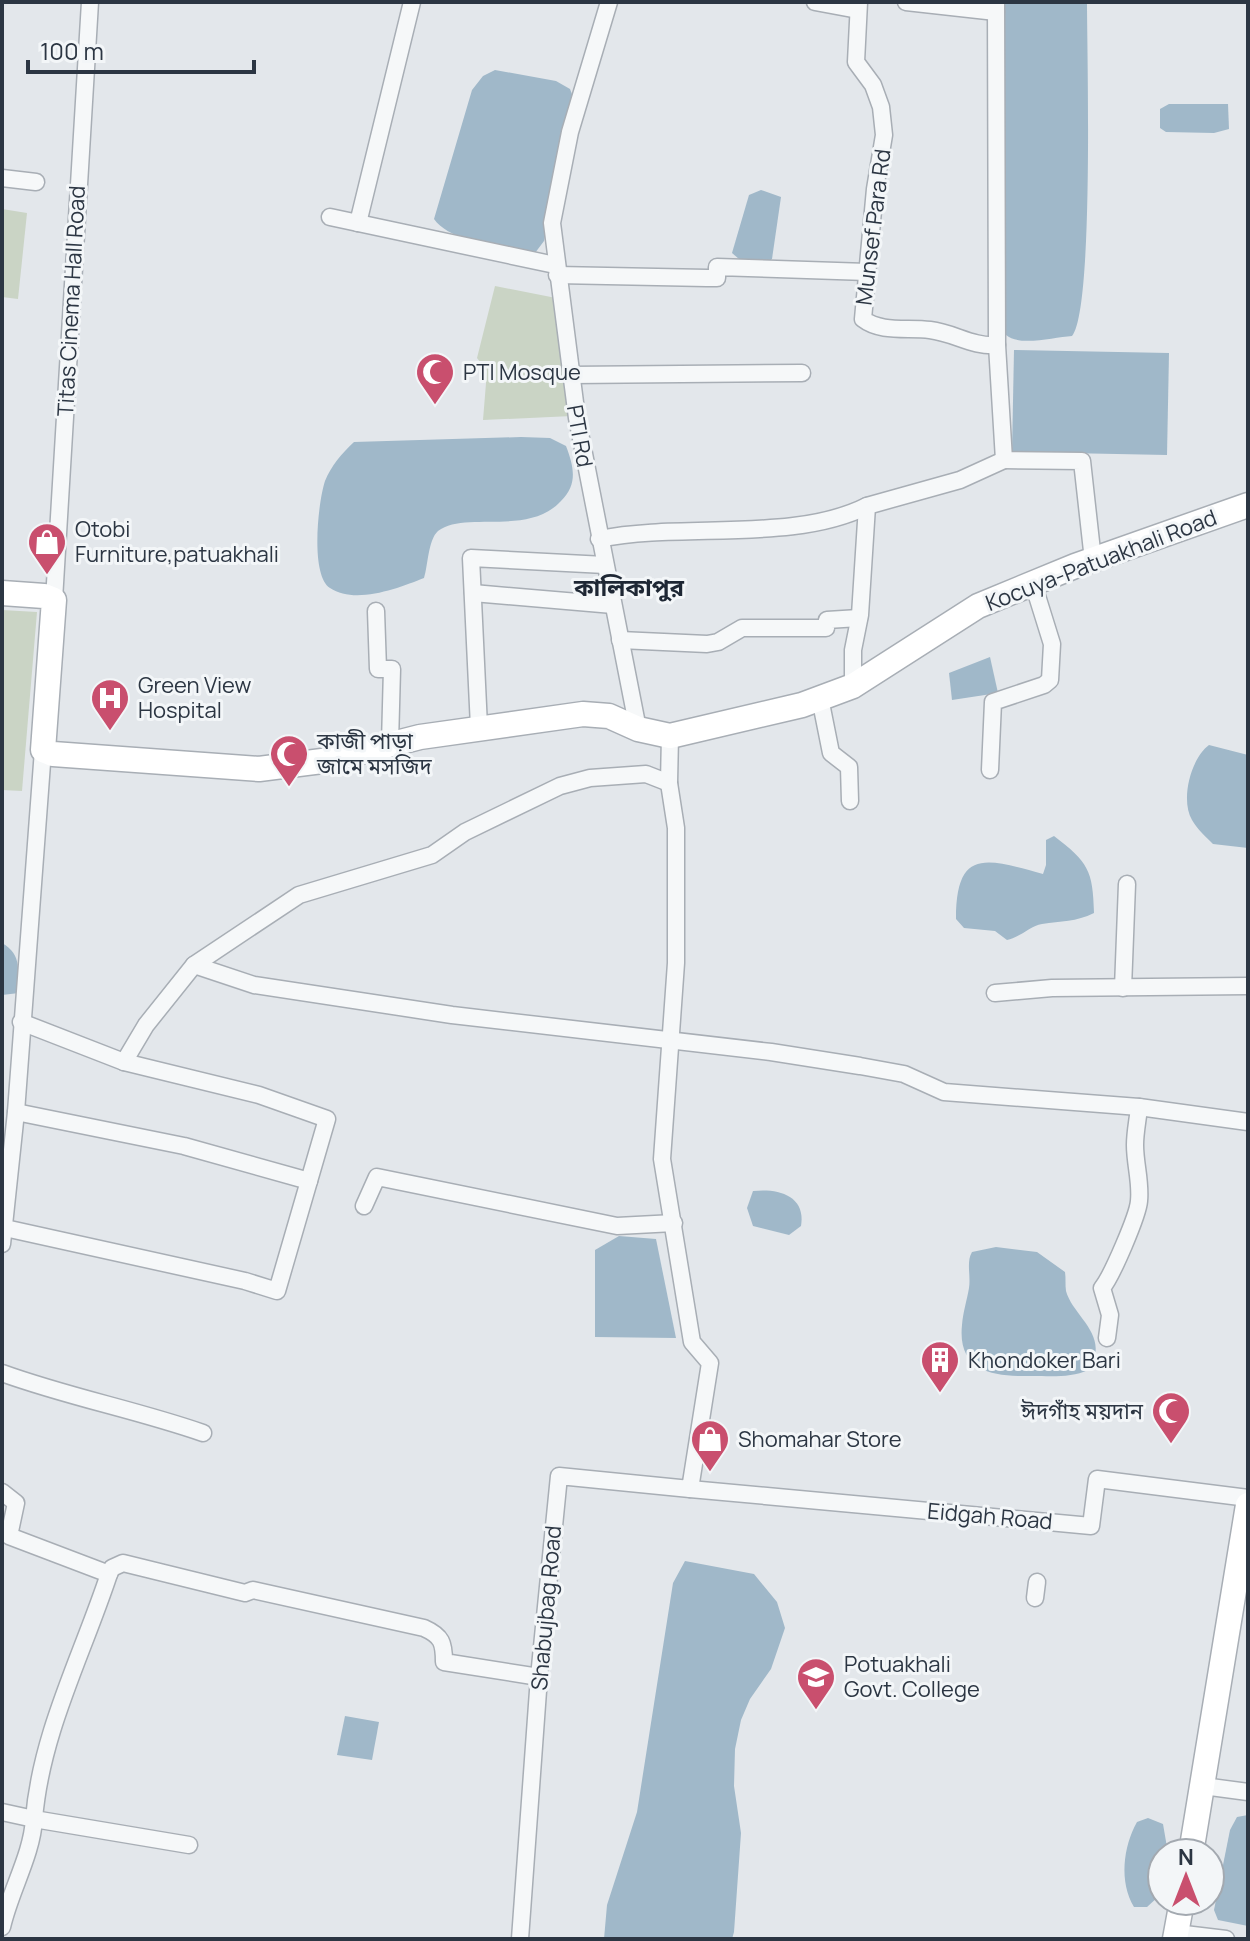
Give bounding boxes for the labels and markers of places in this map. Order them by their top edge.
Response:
mosque icon: PTI Mosque [414,351,456,406]
place label: PTI Mosque [463,357,581,387]
place label: Otobi Furniture,patuakhali [75,514,279,569]
shop icon: Otobi Furniture,patuakhali [26,521,68,576]
place label: Green View Hospital [138,670,251,725]
hospital icon: Green View Hospital [89,677,131,732]
place label: কাজী পাড়া জামে মসজিদ [316,726,433,781]
mosque icon: কাজী পাড়া জামে মসজিদ [268,733,310,788]
building icon: Khondoker Bari [919,1339,961,1394]
place label: Khondoker Bari [968,1345,1121,1375]
mosque icon: ঈদগাঁহ ময়দান [1150,1390,1192,1445]
place label: ঈদগাঁহ ময়দান [1020,1396,1144,1426]
shop icon: Shomahar Store [689,1418,731,1473]
place label: Shomahar Store [738,1424,902,1454]
place label: Potuakhali Govt. College [844,1649,980,1704]
school or university icon: Potuakhali Govt. College [795,1656,837,1711]

